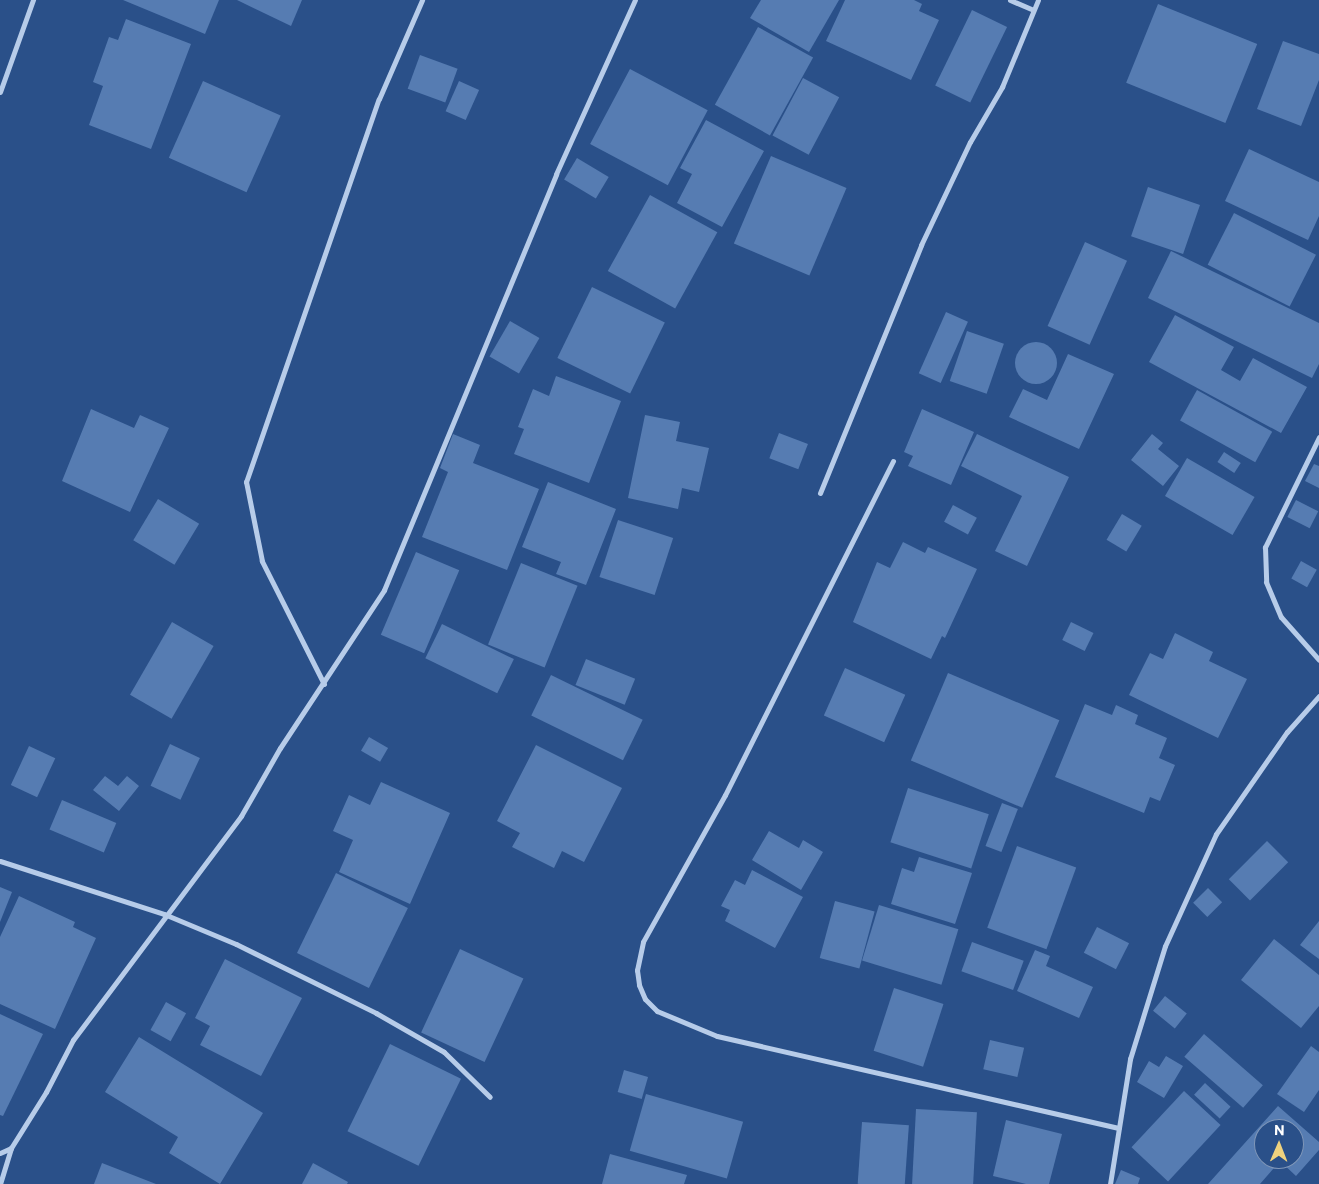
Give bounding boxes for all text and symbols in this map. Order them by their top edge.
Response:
north arrow [1254,1119,1304,1169]
text: N [1274,1121,1285,1138]

